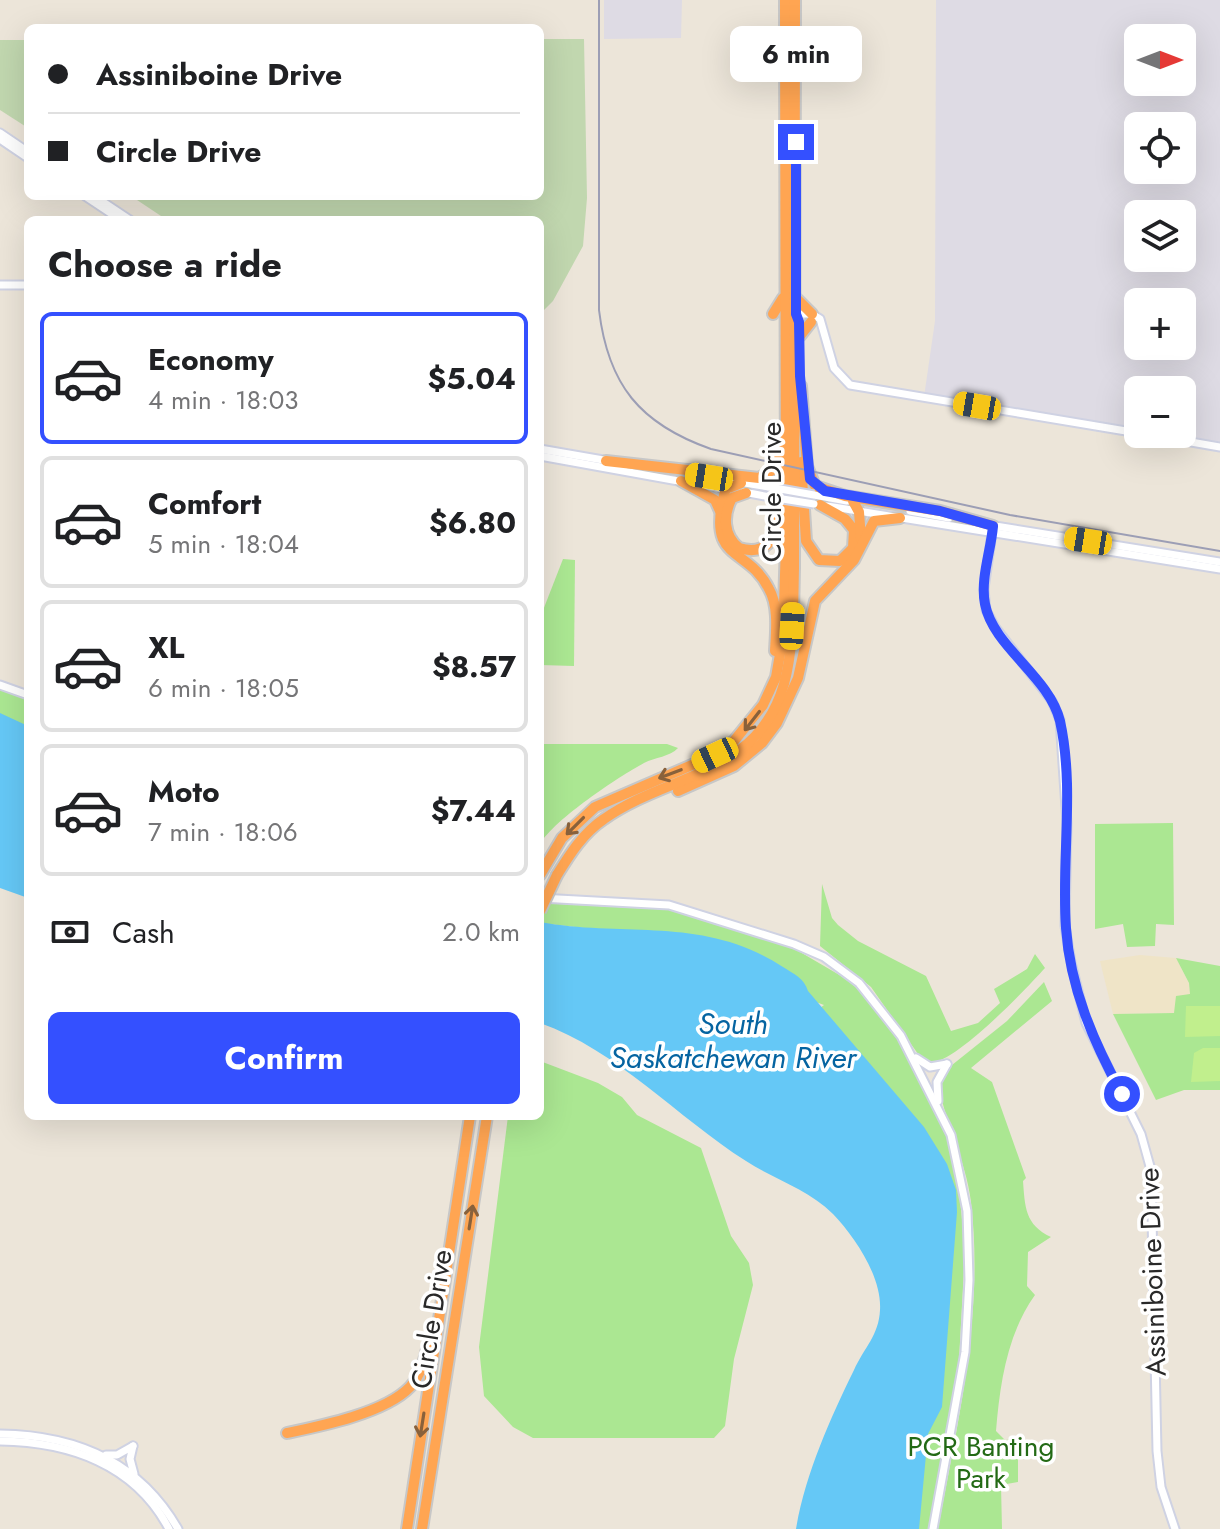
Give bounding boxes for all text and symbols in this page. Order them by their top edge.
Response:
north arrow [1124,24,1196,96]
map controls [1124,24,1196,448]
callout: 6 min [730,26,862,82]
text: 6 min [762,35,830,73]
text: Assiniboine Drive [96,53,342,96]
button: locate [1124,112,1196,184]
route end [778,124,814,160]
text: Circle Drive [96,130,261,173]
button: layers [1124,200,1196,272]
text: Choose a ride [48,238,282,290]
button: + [1124,288,1196,360]
text: Economy [148,338,274,381]
icon: car [52,342,124,414]
text: $5.04 [428,357,516,400]
button: − [1124,376,1196,448]
text: 4 min · 18:03 [148,381,299,419]
car [951,390,1003,422]
street label: Circle Drive [751,422,792,562]
car [683,461,735,493]
text: Comfort [148,482,261,525]
icon: car [52,486,124,558]
text: $6.80 [429,501,516,544]
text: 5 min · 18:04 [148,525,299,563]
car [1062,525,1114,557]
car [779,601,805,651]
text: XL [148,626,184,669]
icon: car [52,630,124,702]
text: $8.57 [432,645,516,688]
text: 6 min · 18:05 [148,669,299,707]
one-way arrow [743,710,760,731]
car [688,734,742,776]
one-way arrow [658,768,683,783]
text: Moto [148,770,220,813]
icon: car [52,774,124,846]
text: $7.44 [431,789,516,832]
text: 7 min · 18:06 [148,813,298,851]
one-way arrow [565,815,585,835]
icon: cash [48,910,92,954]
text: Cash [112,911,175,954]
text: 2.0 km [442,913,520,951]
water label: South Saskatchewan River [610,1002,858,1079]
button: Confirm [48,1012,520,1104]
route start [1104,1076,1140,1112]
street label: Assiniboine Drive [1128,1167,1177,1377]
one-way arrow [464,1205,479,1230]
street label: Circle Drive [400,1246,463,1392]
one-way arrow [414,1412,429,1437]
park label: PCR Banting Park [907,1426,1055,1499]

